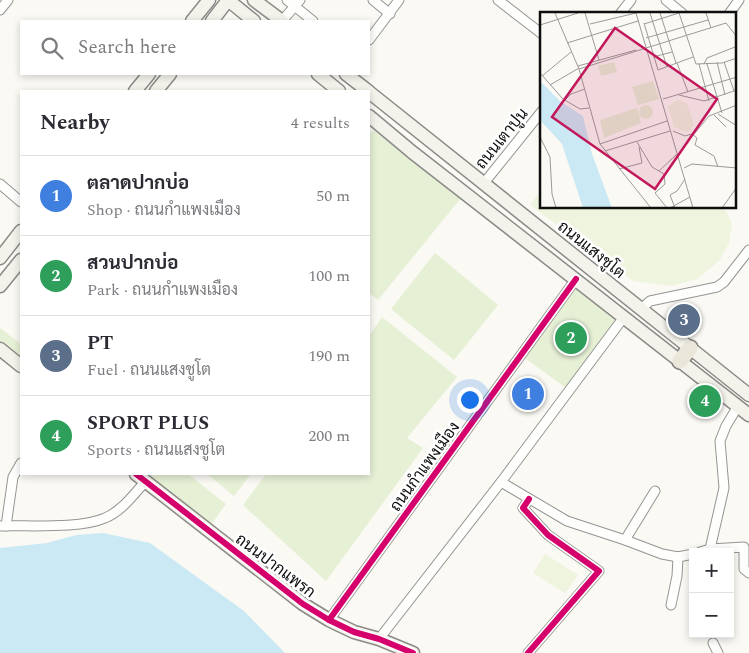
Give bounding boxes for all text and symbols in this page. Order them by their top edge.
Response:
inset map [540,12,736,209]
search box [20,20,370,75]
text: Search here [78,33,177,62]
icon: search [38,34,66,62]
street label: ถนนเตาปูน [470,103,534,174]
text: Nearby [40,107,110,139]
text: 4 results [291,111,350,135]
text: ตลาดปากบ่อ [87,169,189,198]
text: 1 [52,184,60,208]
text: 50 m [316,184,350,208]
text: Shop · ถนนกำแพงเมือง [87,198,241,222]
street label: ถนนแสงชูโต [552,215,630,285]
text: สวนปากบ่อ [87,249,178,278]
text: 2 [52,264,60,288]
text: 100 m [308,264,350,288]
text: Park · ถนนกำแพงเมือง [87,278,238,302]
pin: 3 [668,301,700,339]
pin: 2 [555,319,587,357]
text: PT [87,329,113,358]
text: 3 [52,344,60,368]
text: 190 m [308,344,350,368]
text: Fuel · ถนนแสงชูโต [87,358,211,382]
pin: 1 [512,375,544,413]
pin: 4 [689,382,721,420]
your location [457,387,483,413]
text: SPORT PLUS [87,409,209,438]
street label: ถนนกำแพงเมือง [384,417,466,517]
text: 4 [52,424,60,448]
text: 200 m [308,424,350,448]
text: Sports · ถนนแสงชูโต [87,438,225,462]
street label: ถนนปากแพรก [230,528,321,604]
map controls [689,548,734,638]
button: + [689,548,734,593]
button: − [689,593,734,638]

